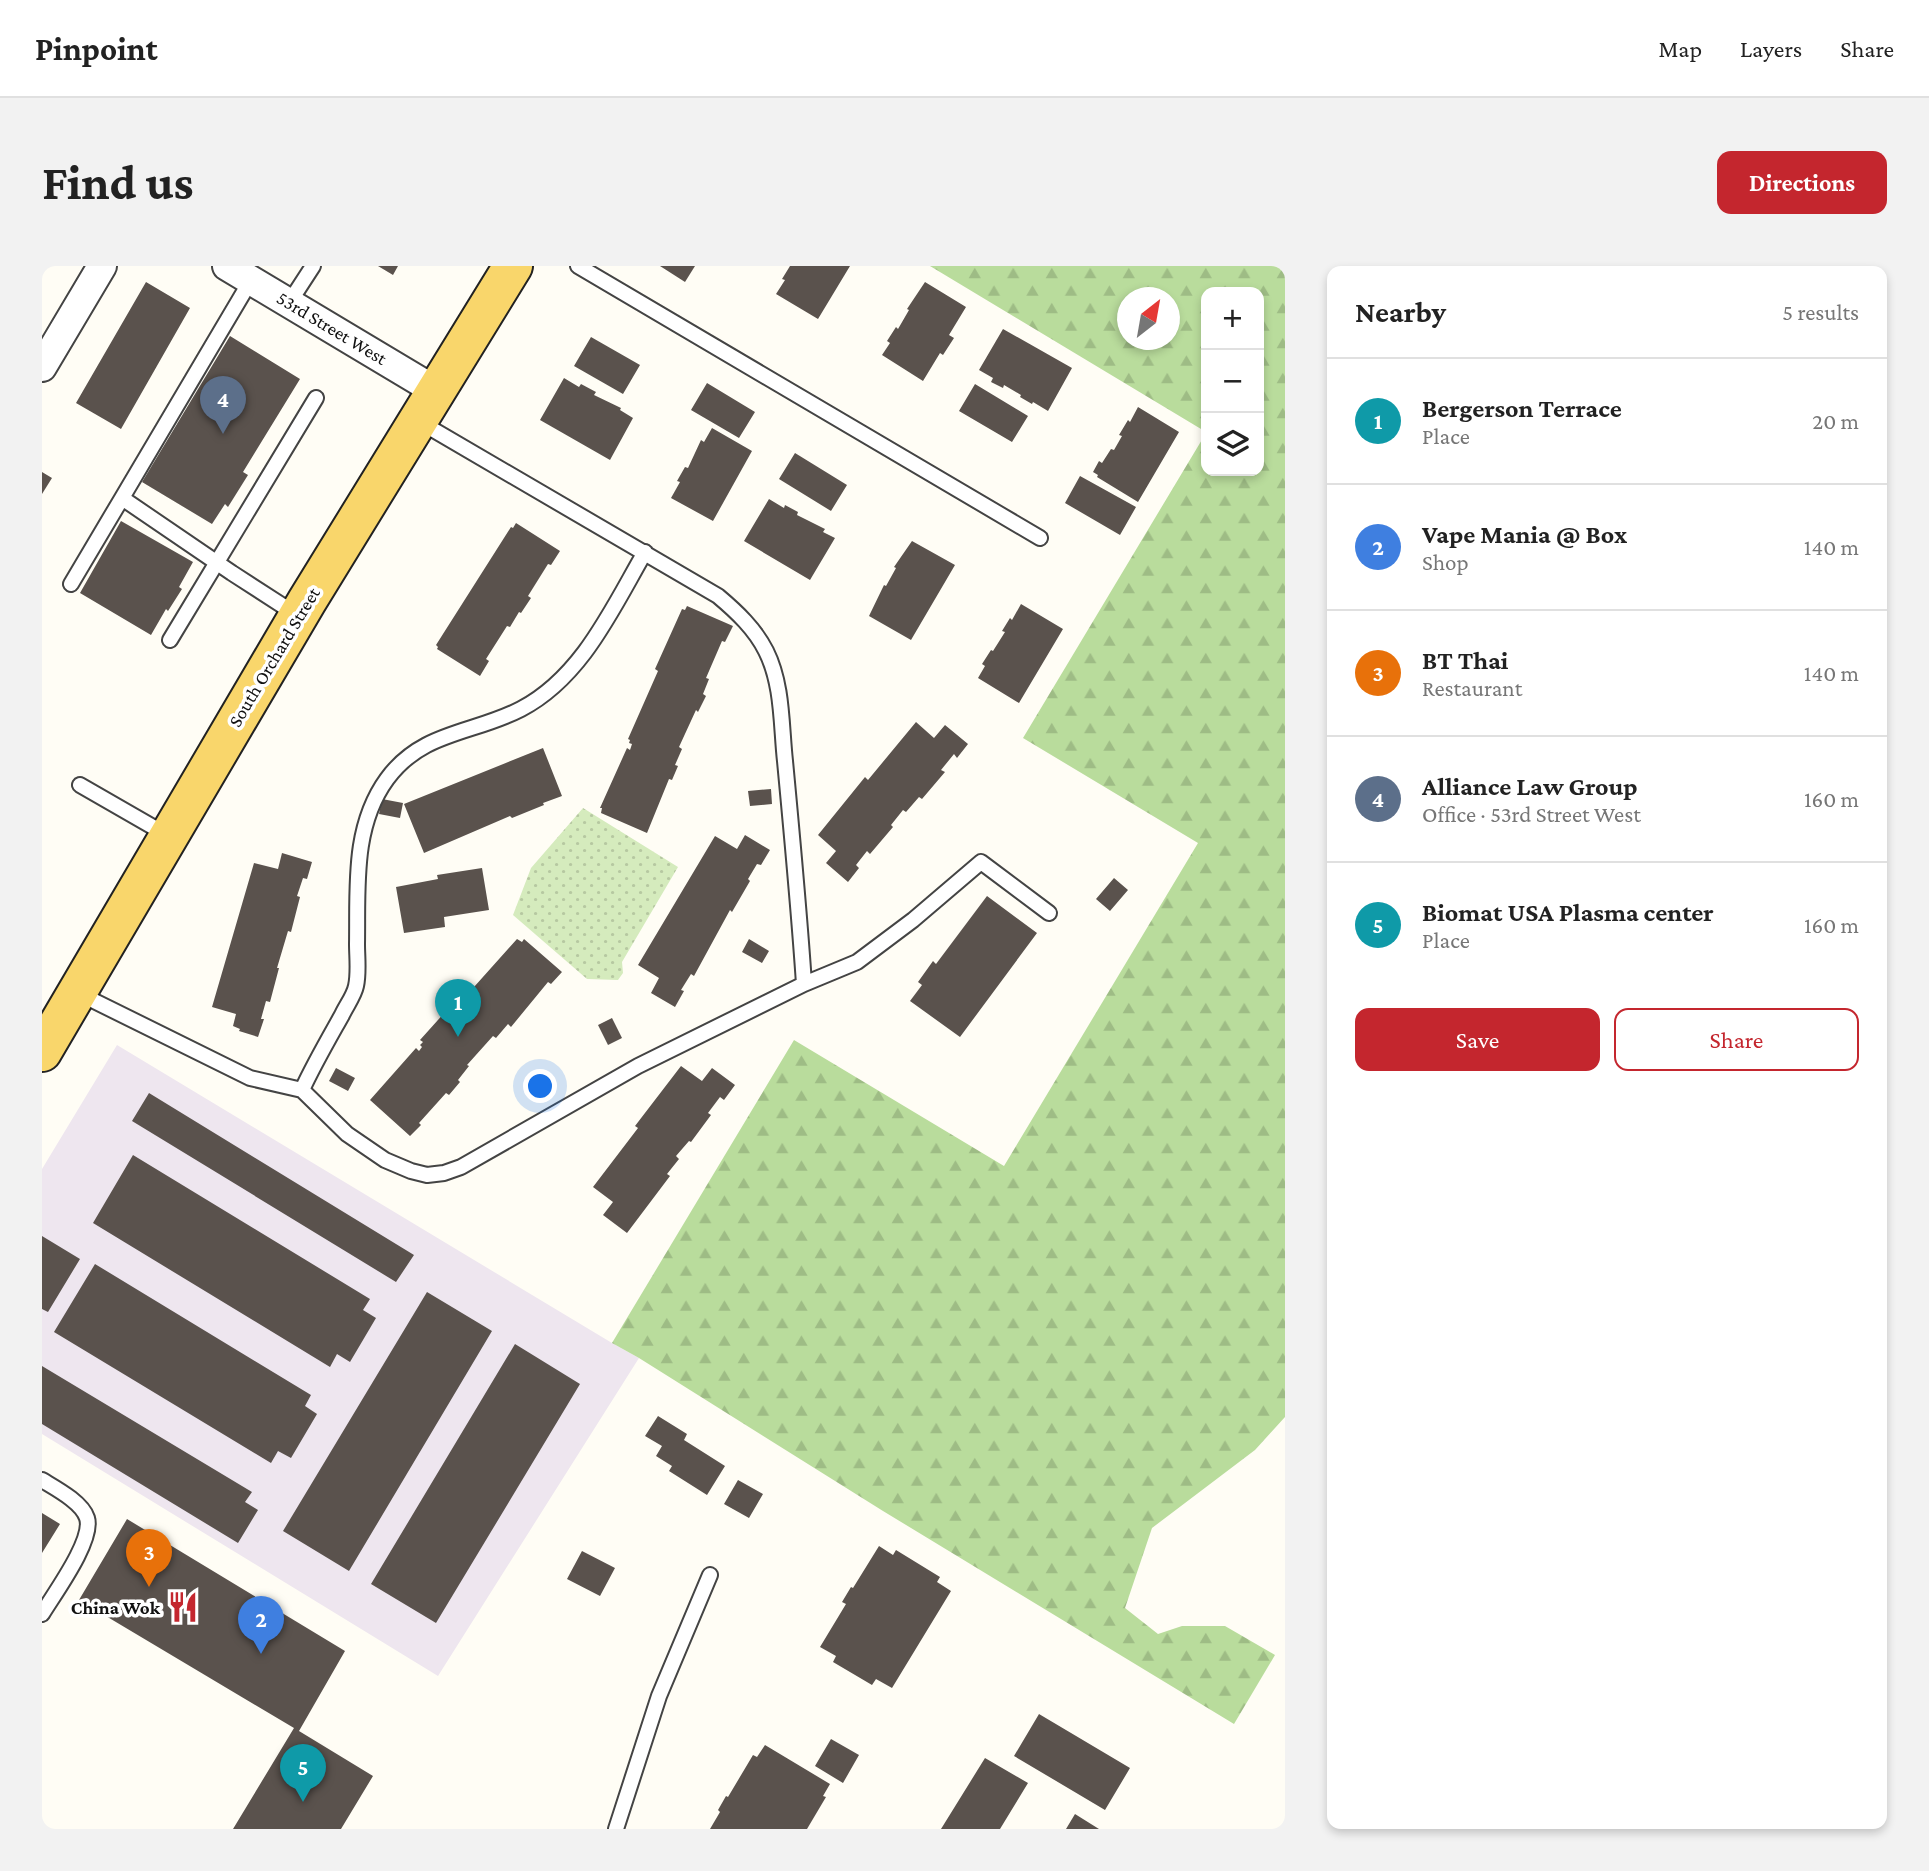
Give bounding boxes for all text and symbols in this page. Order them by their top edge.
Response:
text: Pinpoint [35,30,158,67]
text: Map [1658,35,1702,62]
text: Layers [1740,35,1802,62]
text: Share [1840,35,1894,62]
button: Directions [1717,151,1887,214]
text: Find us [42,155,194,210]
street label: 53rd Street West [273,287,391,369]
north arrow [1117,287,1180,350]
map controls [1201,287,1264,476]
button: + [1201,287,1264,350]
text: Nearby [1355,295,1446,328]
text: 5 results [1782,299,1859,325]
button: − [1201,350,1264,413]
pin: 4 [200,376,246,434]
text: Bergerson Terrace [1422,394,1622,423]
text: 1 [1374,408,1382,434]
text: 20 m [1812,408,1859,434]
button: layers [1201,413,1264,476]
text: Place [1422,423,1470,449]
text: Vape Mania @ Box [1422,520,1627,549]
text: 2 [1372,534,1384,560]
text: 140 m [1804,534,1859,560]
text: Shop [1422,549,1469,575]
street label: South Orchard Street [224,583,324,730]
text: BT Thai [1422,646,1508,675]
text: 3 [1372,660,1384,686]
text: 140 m [1804,660,1859,686]
text: Restaurant [1422,675,1522,701]
text: Alliance Law Group [1422,772,1638,801]
text: 4 [1372,786,1384,812]
text: 160 m [1804,786,1859,812]
text: Office · 53rd Street West [1422,801,1641,827]
text: Biomat USA Plasma center [1422,898,1714,927]
text: 5 [1372,912,1384,938]
text: 160 m [1804,912,1859,938]
text: Place [1422,927,1470,953]
pin: 1 [435,979,481,1037]
button: Save [1355,1008,1600,1071]
button: Share [1614,1008,1859,1071]
your location [523,1069,557,1103]
pin: 3 [126,1529,172,1587]
restaurant icon: China Wok [166,1590,200,1624]
pin: 2 [238,1596,284,1654]
place label: China Wok [71,1597,161,1618]
pin: 5 [280,1744,326,1802]

